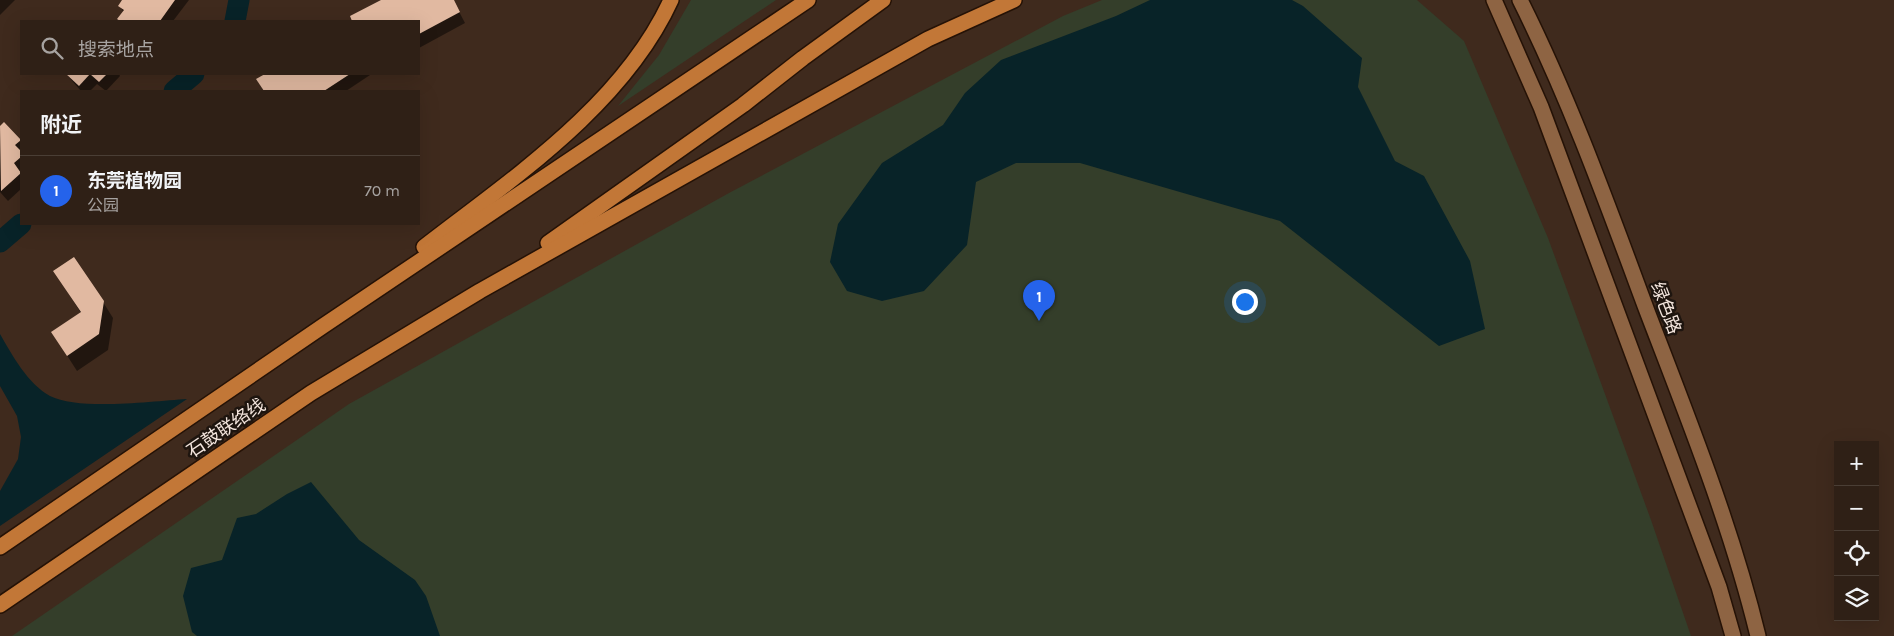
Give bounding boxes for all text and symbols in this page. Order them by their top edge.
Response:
search box [20,20,420,75]
icon: search [38,34,66,62]
text: 搜索地点 [78,39,154,61]
text: 附近 [40,113,82,137]
text: 东莞植物园 [87,170,182,192]
text: 1 [53,181,59,200]
text: 70 m [364,181,400,200]
text: 公园 [87,196,119,215]
street label: 绿色路 [1646,279,1686,337]
pin: 1 [1023,280,1055,321]
your location [1232,289,1258,315]
street label: 石鼓联络线 [183,394,269,462]
map controls [1834,441,1879,621]
button: + [1834,441,1879,486]
button: − [1834,486,1879,531]
button: locate [1834,531,1879,576]
button: layers [1834,576,1879,621]

